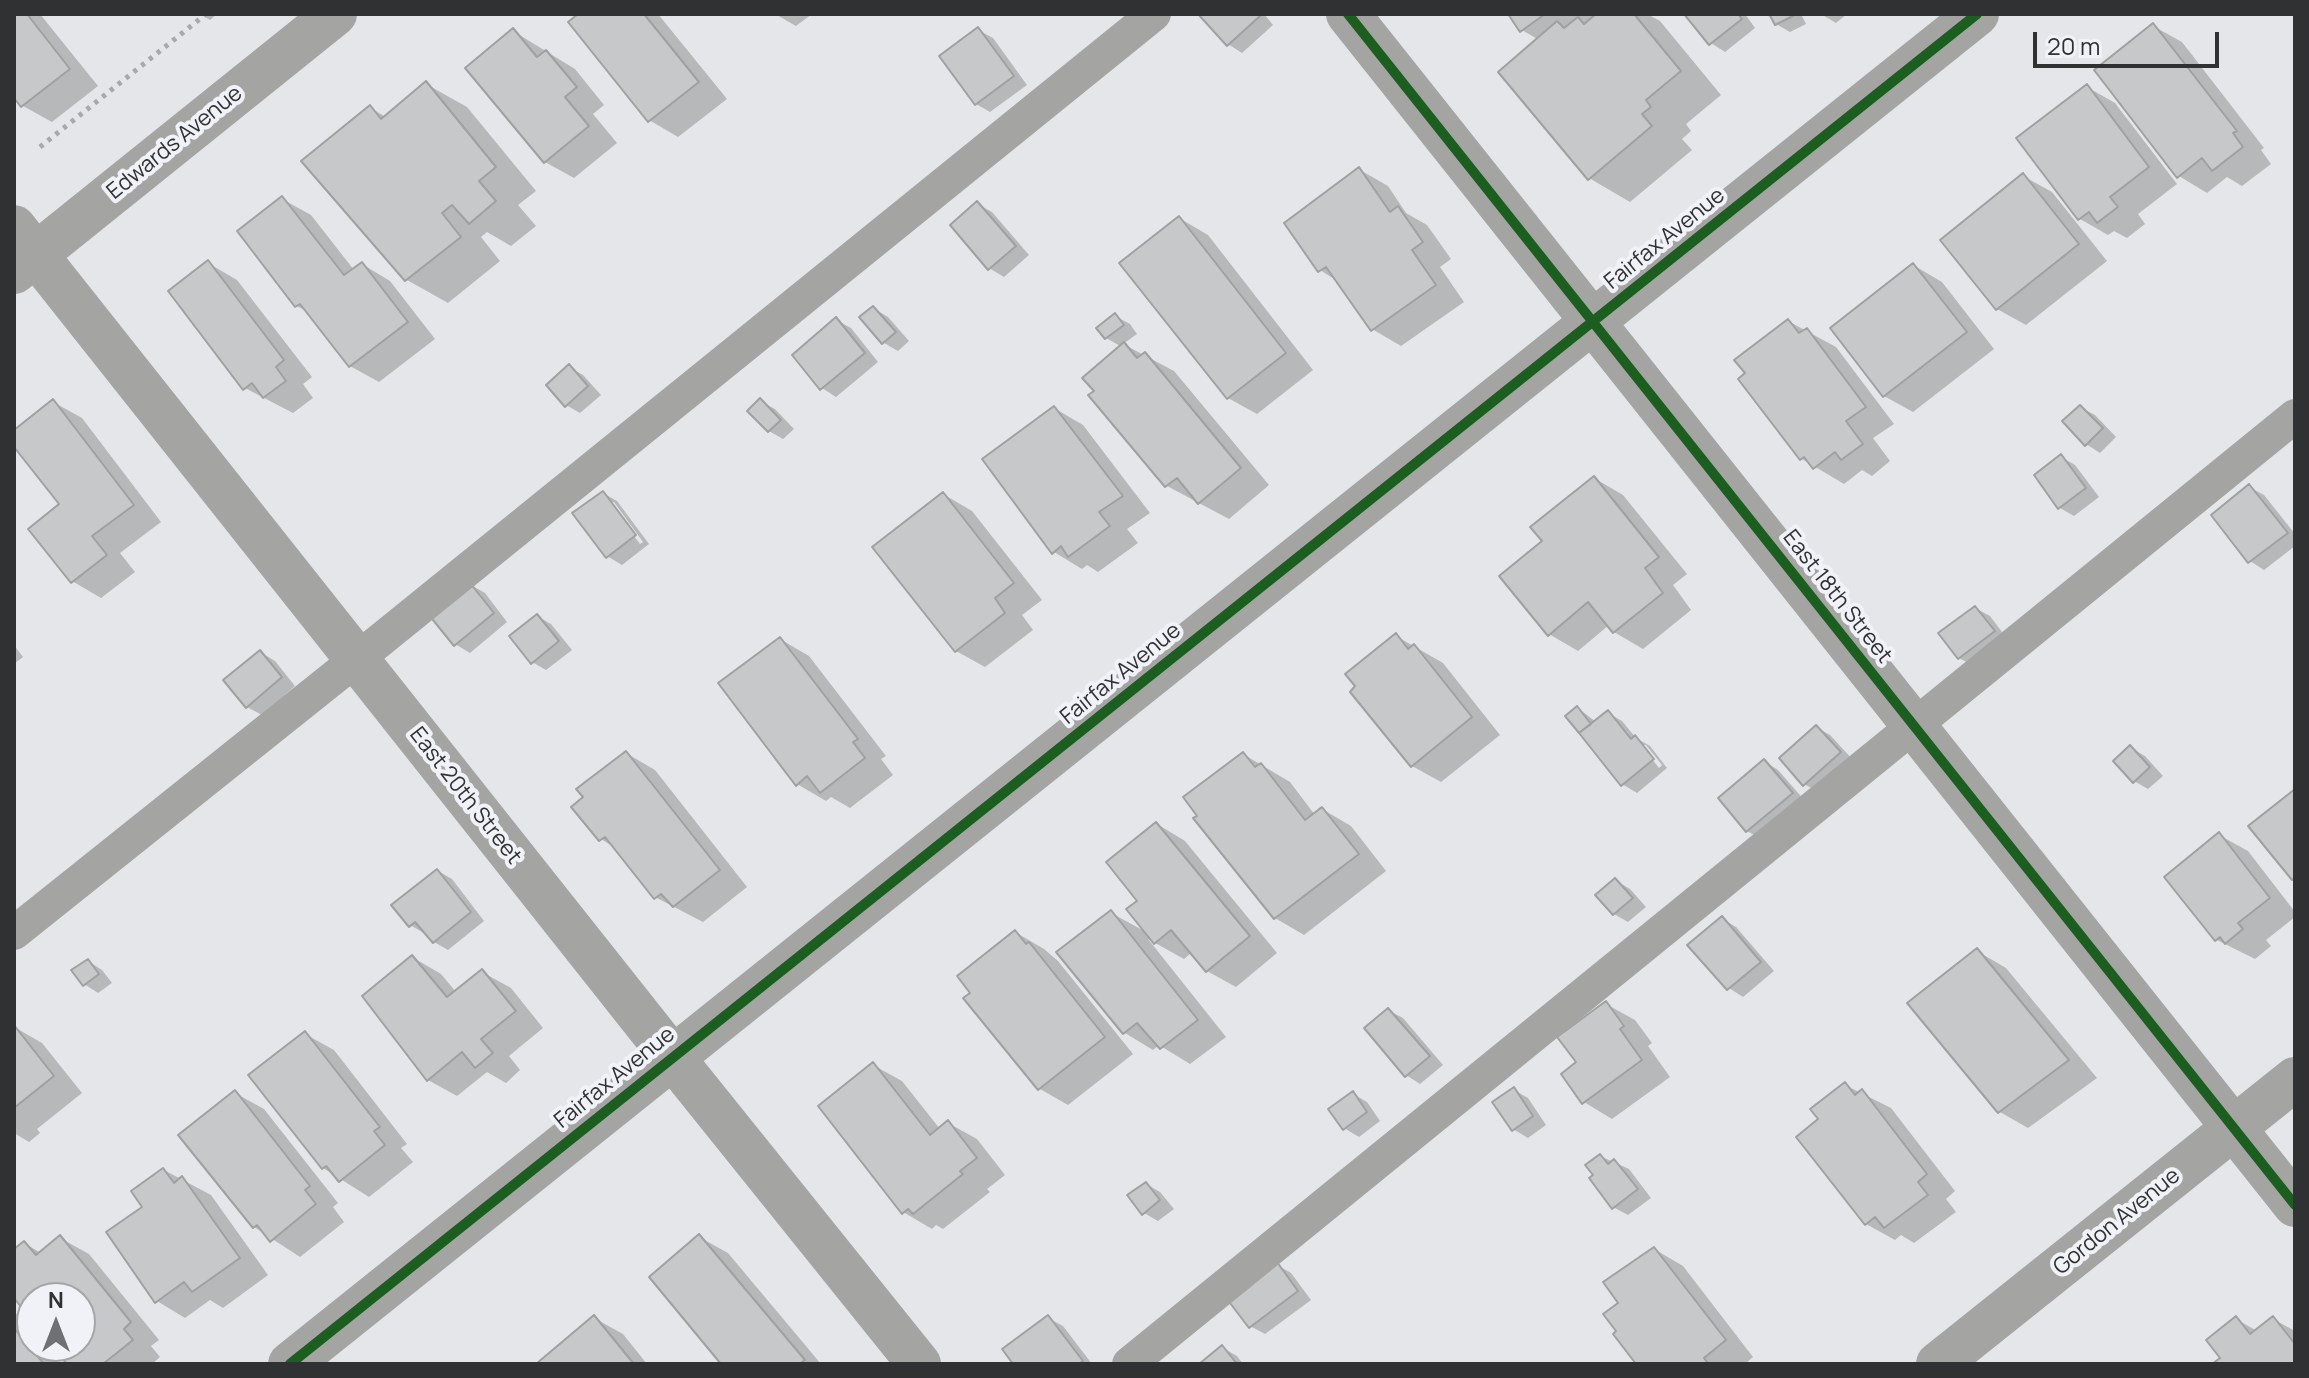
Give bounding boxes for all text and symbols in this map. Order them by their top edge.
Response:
scale bar [2037,16,2223,66]
text: 20 m [2047,29,2100,62]
street label: Edwards Avenue [102,80,248,206]
street label: Fairfax Avenue [1600,183,1730,295]
street label: East 18th Street [1777,525,1897,669]
street label: Fairfax Avenue [1056,618,1186,730]
street label: East 20th Street [403,722,527,870]
street label: Fairfax Avenue [550,1022,680,1134]
street label: Gordon Avenue [2048,1163,2186,1281]
north arrow [16,1282,96,1362]
text: N [48,1285,64,1315]

